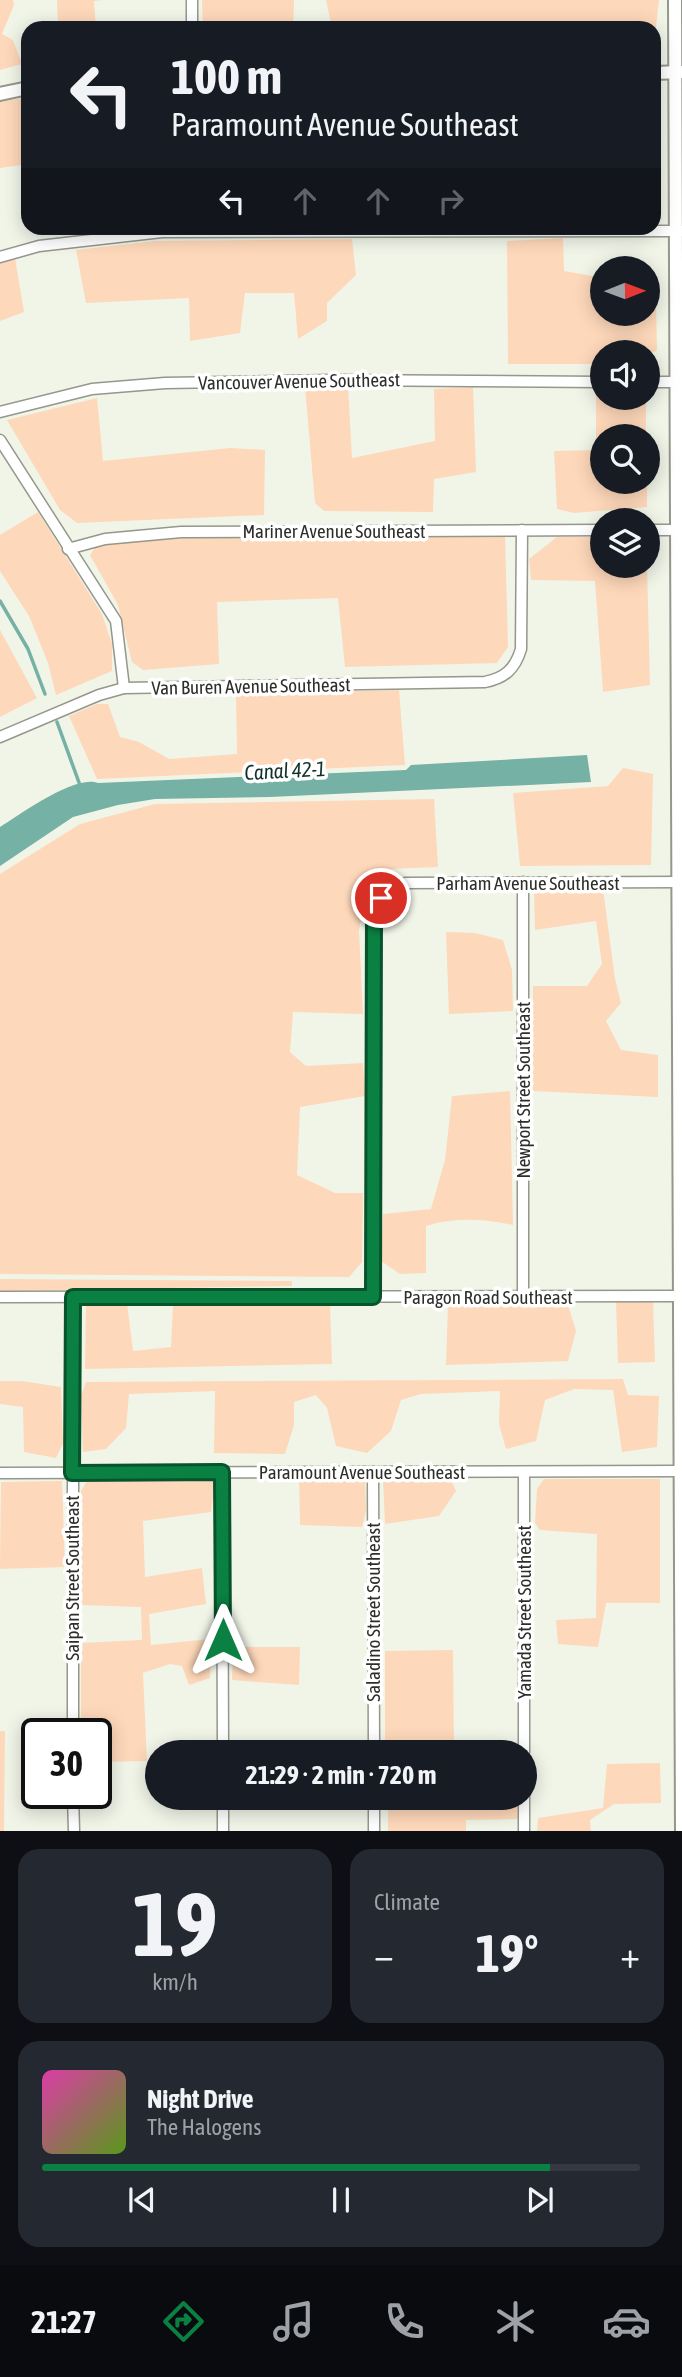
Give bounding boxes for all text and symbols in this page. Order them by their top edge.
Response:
text: 100 m [171,48,282,104]
icon: left [56,49,147,140]
text: Paramount Avenue Southeast [171,106,519,143]
icon: left [213,182,251,220]
icon: ahead [286,182,324,220]
icon: ahead [359,182,397,220]
icon: right [432,182,470,220]
north arrow [590,256,660,326]
map controls [590,256,660,578]
button: sound [590,340,660,410]
street label: Vancouver Avenue Southeast [198,368,400,394]
button: search [590,424,660,494]
button: layers [590,508,660,578]
street label: Mariner Avenue Southeast [242,520,426,542]
street label: Van Buren Avenue Southeast [151,673,351,699]
water label: Canal 42-1 [244,756,326,784]
pin [351,868,411,928]
street label: Parham Avenue Southeast [436,872,620,894]
icon: arrive [362,879,400,917]
street label: Newport Street Southeast [512,1001,534,1179]
street label: Paragon Road Southeast [403,1286,573,1308]
street label: Paramount Avenue Southeast [259,1461,465,1483]
street label: Saipan Street Southeast [61,1495,83,1661]
street label: Saladino Street Southeast [362,1522,384,1702]
street label: Yamada Street Southeast [513,1525,535,1699]
position arrow [186,1603,260,1677]
speed limit sign: 30 [21,1718,112,1809]
text: 21:29 · 2 min · 720 m [246,1760,436,1790]
text: 19 [132,1871,218,1975]
text: Climate [374,1889,440,1915]
text: 19° [475,1923,539,1983]
text: − [374,1933,394,1976]
text: + [620,1933,640,1976]
text: km/h [152,1969,198,1995]
text: Night Drive [147,2084,254,2114]
text: The Halogens [147,2114,261,2140]
icon: previous [123,2181,161,2219]
icon: pause [322,2181,360,2219]
icon: next [521,2181,559,2219]
icon: directions [159,2297,208,2346]
icon: music [269,2297,318,2346]
icon: phone [380,2297,429,2346]
icon: climate [491,2297,540,2346]
icon: car [602,2297,651,2346]
text: 21:27 [31,2303,97,2340]

